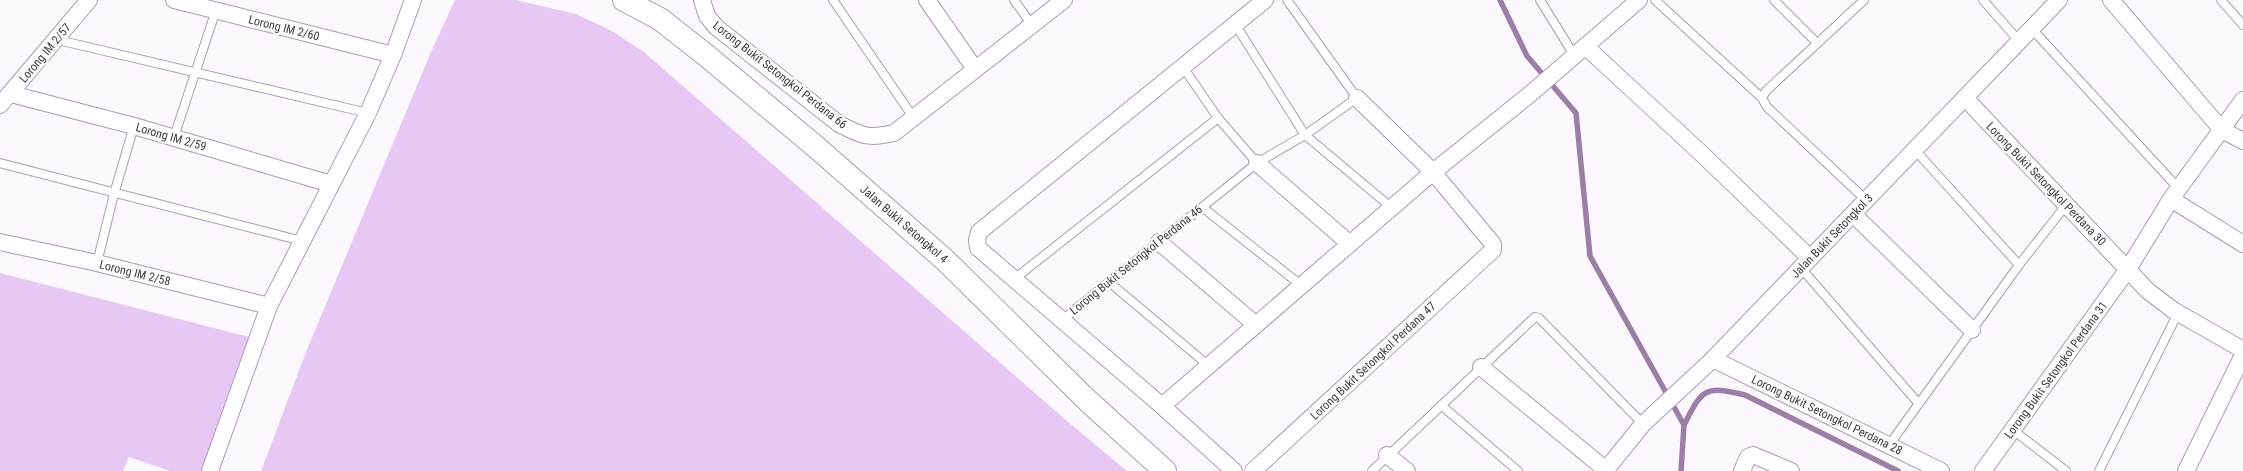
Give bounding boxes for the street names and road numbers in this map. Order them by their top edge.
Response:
street label: Lorong IM 2/60 [247,12,321,44]
street label: Lorong Bukit Setongkol Perdana 66 [710,18,850,132]
street label: Lorong IM 2/57 [16,21,74,85]
street label: Lorong Bukit Setongkol Perdana 30 [1983,119,2109,249]
street label: Lorong IM 2/59 [134,120,208,154]
street label: Jalan Bukit Setongkol 4 [857,182,951,266]
street label: Jalan Bukit Setongkol 3 [1788,191,1876,281]
street label: Lorong Bukit Setongkol Perdana 46 [1067,202,1205,318]
street label: Lorong IM 2/58 [98,257,172,289]
street label: Lorong Bukit Setongkol Perdana 47 [1307,299,1439,423]
street label: Lorong Bukit Setongkol Perdana 31 [2001,299,2111,441]
street label: Lorong Bukit Setongkol Perdana 28 [1749,372,1905,458]

